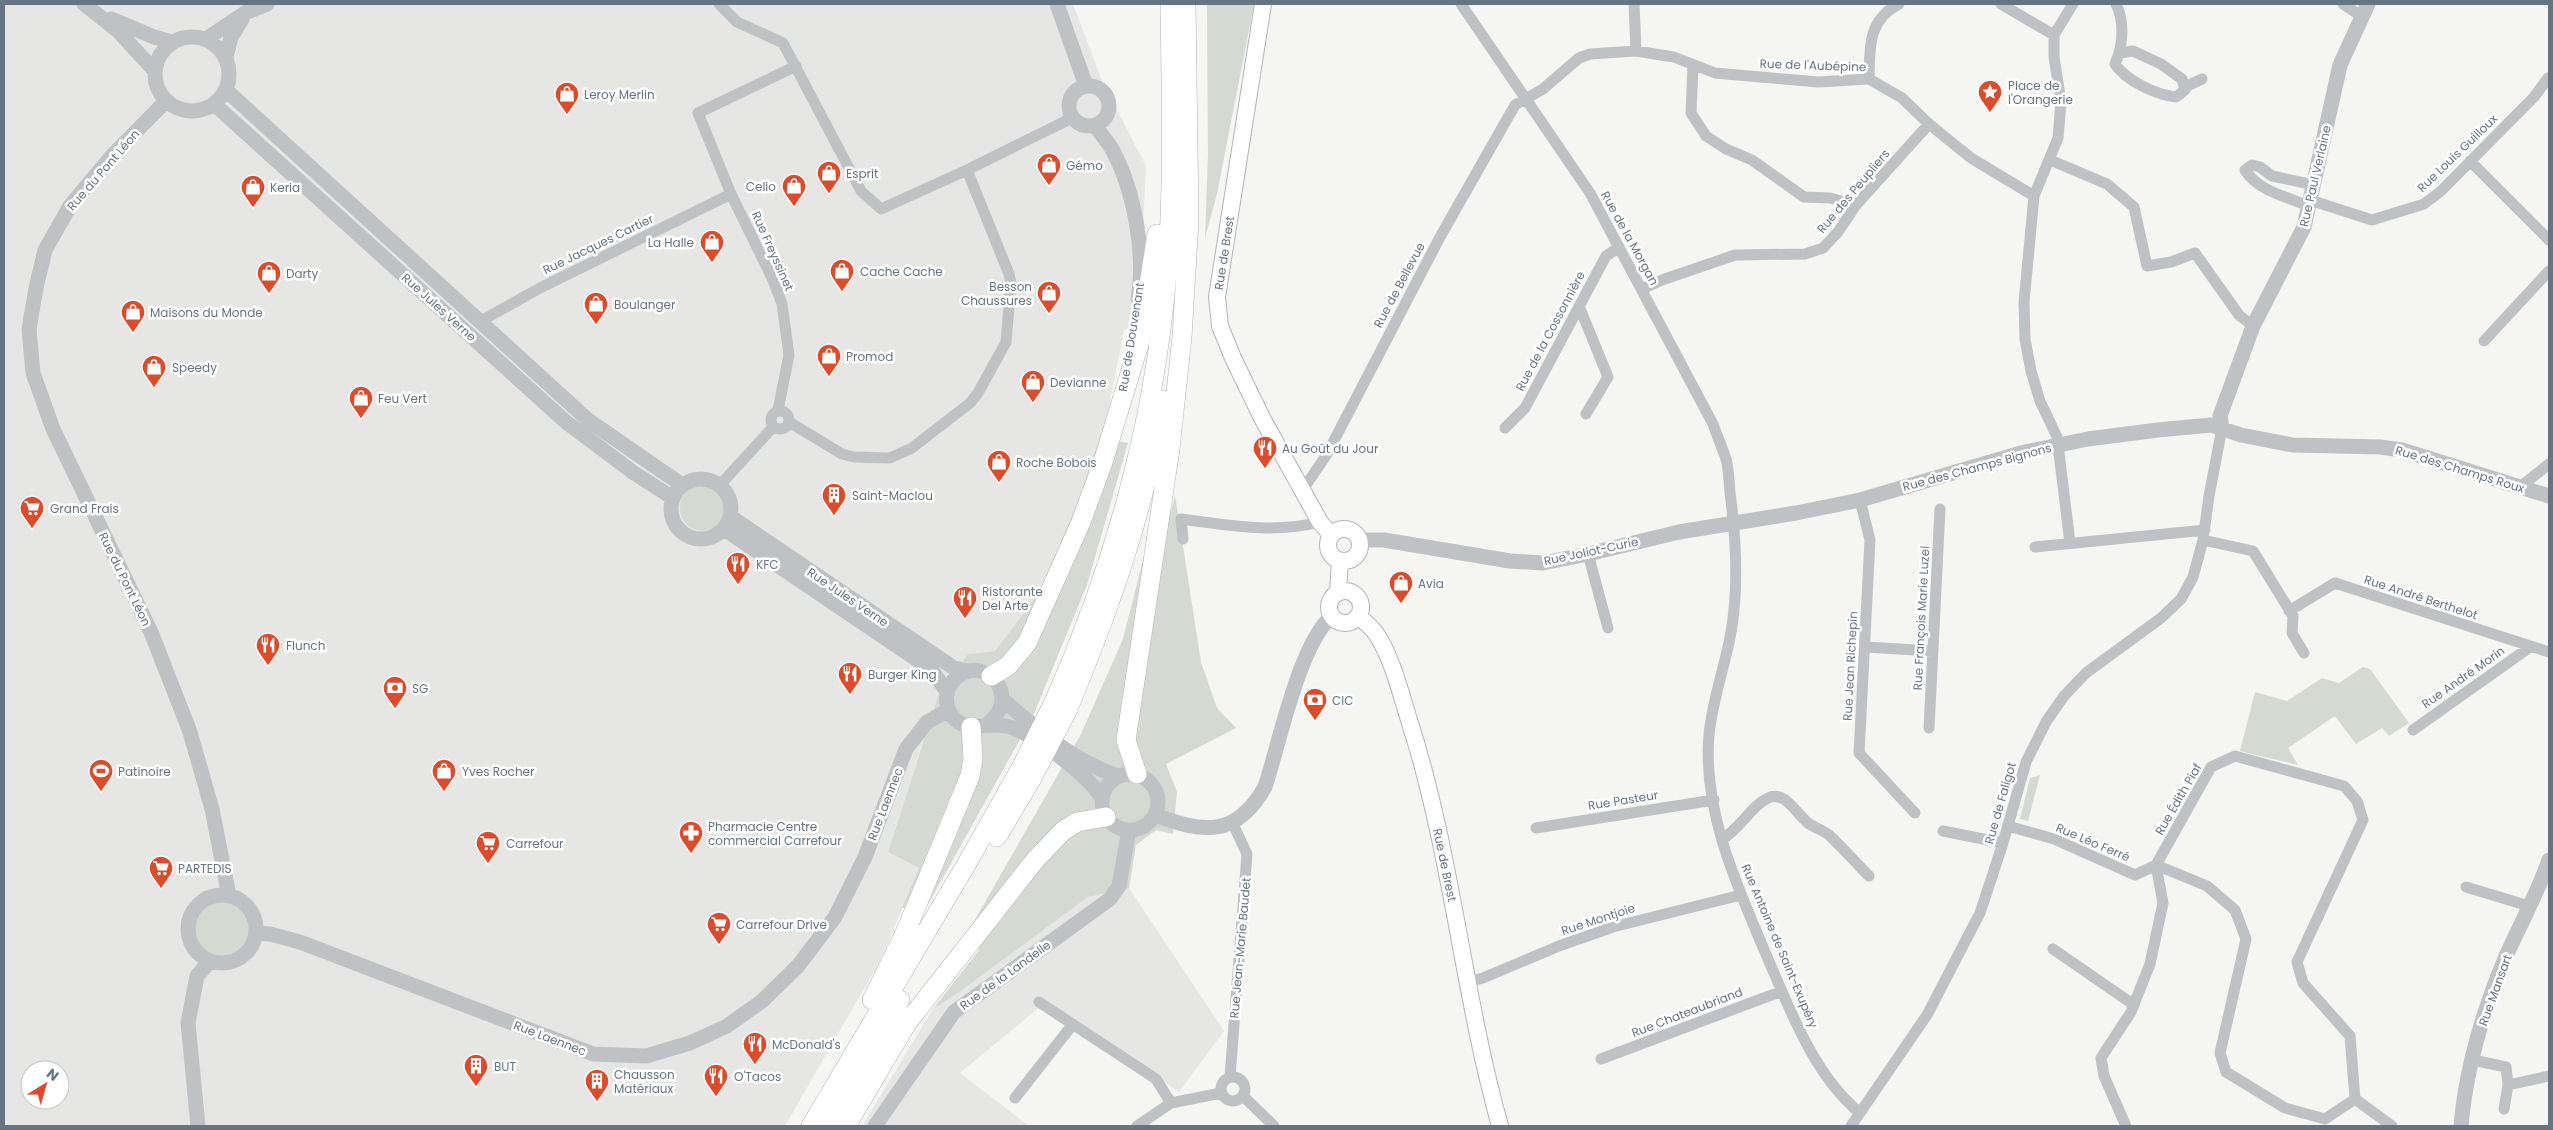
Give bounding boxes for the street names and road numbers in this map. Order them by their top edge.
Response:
street label: Rue de l'Aubépine [1759,55,1867,75]
street label: Rue Louis Guilloux [2413,110,2501,196]
street label: Rue Paul Verlaine [2295,124,2335,228]
street label: Rue du Pont Léon [63,126,143,214]
street label: Rue des Peupliers [1813,145,1893,237]
street label: Rue de la Morgan [1597,188,1663,288]
street label: Rue Freyssinet [748,209,798,293]
street label: Rue Jacques Cartier [540,210,657,278]
street label: Rue de Brest [1210,215,1238,291]
street label: Rue de Bellevue [1369,239,1429,331]
street label: Rue de la Cossonnière [1511,268,1589,394]
street label: Rue Jules Verne [398,269,480,345]
street label: Rue de Douvenant [1114,281,1148,393]
street label: Rue des Champs Bignons [1901,439,2053,495]
street label: Rue des Champs Roux [2393,441,2527,497]
street label: Rue du Pont Léon [95,529,155,629]
street label: Rue Joliot-Curie [1542,533,1640,569]
street label: Rue François Marie Luzel [1909,545,1933,691]
street label: Rue Jules Verne [804,563,892,631]
street label: Rue André Berthelot [2362,571,2480,623]
street label: Rue Jean Richepin [1839,611,1861,721]
street label: Rue André Morin [2418,642,2508,712]
street label: Rue de Faligot [1980,760,2020,846]
street label: Rue Édith Piaf [2151,760,2205,838]
street label: Rue Laennec [863,765,907,843]
street label: Rue Pasteur [1587,786,1660,814]
street label: Rue Léo Ferré [2053,819,2133,865]
street label: Rue de Brest [1429,827,1461,903]
street label: Rue Antoine de Saint-Exupéry [1738,861,1822,1031]
street label: Rue Jean-Marie Baudet [1225,877,1255,1019]
street label: Rue Montjoie [1559,899,1637,939]
street label: Rue de la Landelle [956,936,1054,1014]
street label: Rue Mansart [2474,952,2516,1028]
street label: Rue Chateaubriand [1629,983,1745,1041]
street label: Rue Laennec [511,1016,589,1060]

